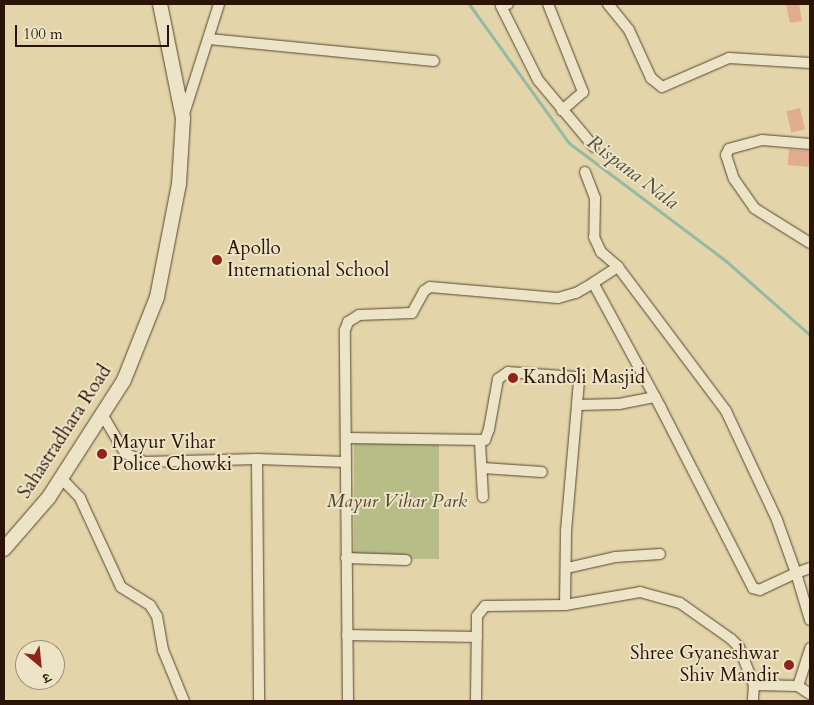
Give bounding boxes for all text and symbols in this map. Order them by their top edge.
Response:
scale bar [18,15,171,47]
text: 100 m [23,24,63,44]
water label: Rispana Nala [582,130,684,214]
place label: Apollo International School [227,238,389,282]
marker: Apollo International School [211,254,223,266]
street label: Sahastradhara Road [13,361,117,503]
place label: Kandoli Masjid [523,367,645,389]
marker: Kandoli Masjid [507,372,519,384]
place label: Mayur Vihar Police Chowki [112,432,232,476]
marker: Mayur Vihar Police Chowki [96,448,108,460]
park label: Mayur Vihar Park [327,491,467,513]
north arrow [15,640,65,690]
place label: Shree Gyaneshwar Shiv Mandir [630,643,779,687]
marker: Shree Gyaneshwar Shiv Mandir [783,659,795,671]
text: उ [39,668,54,688]

